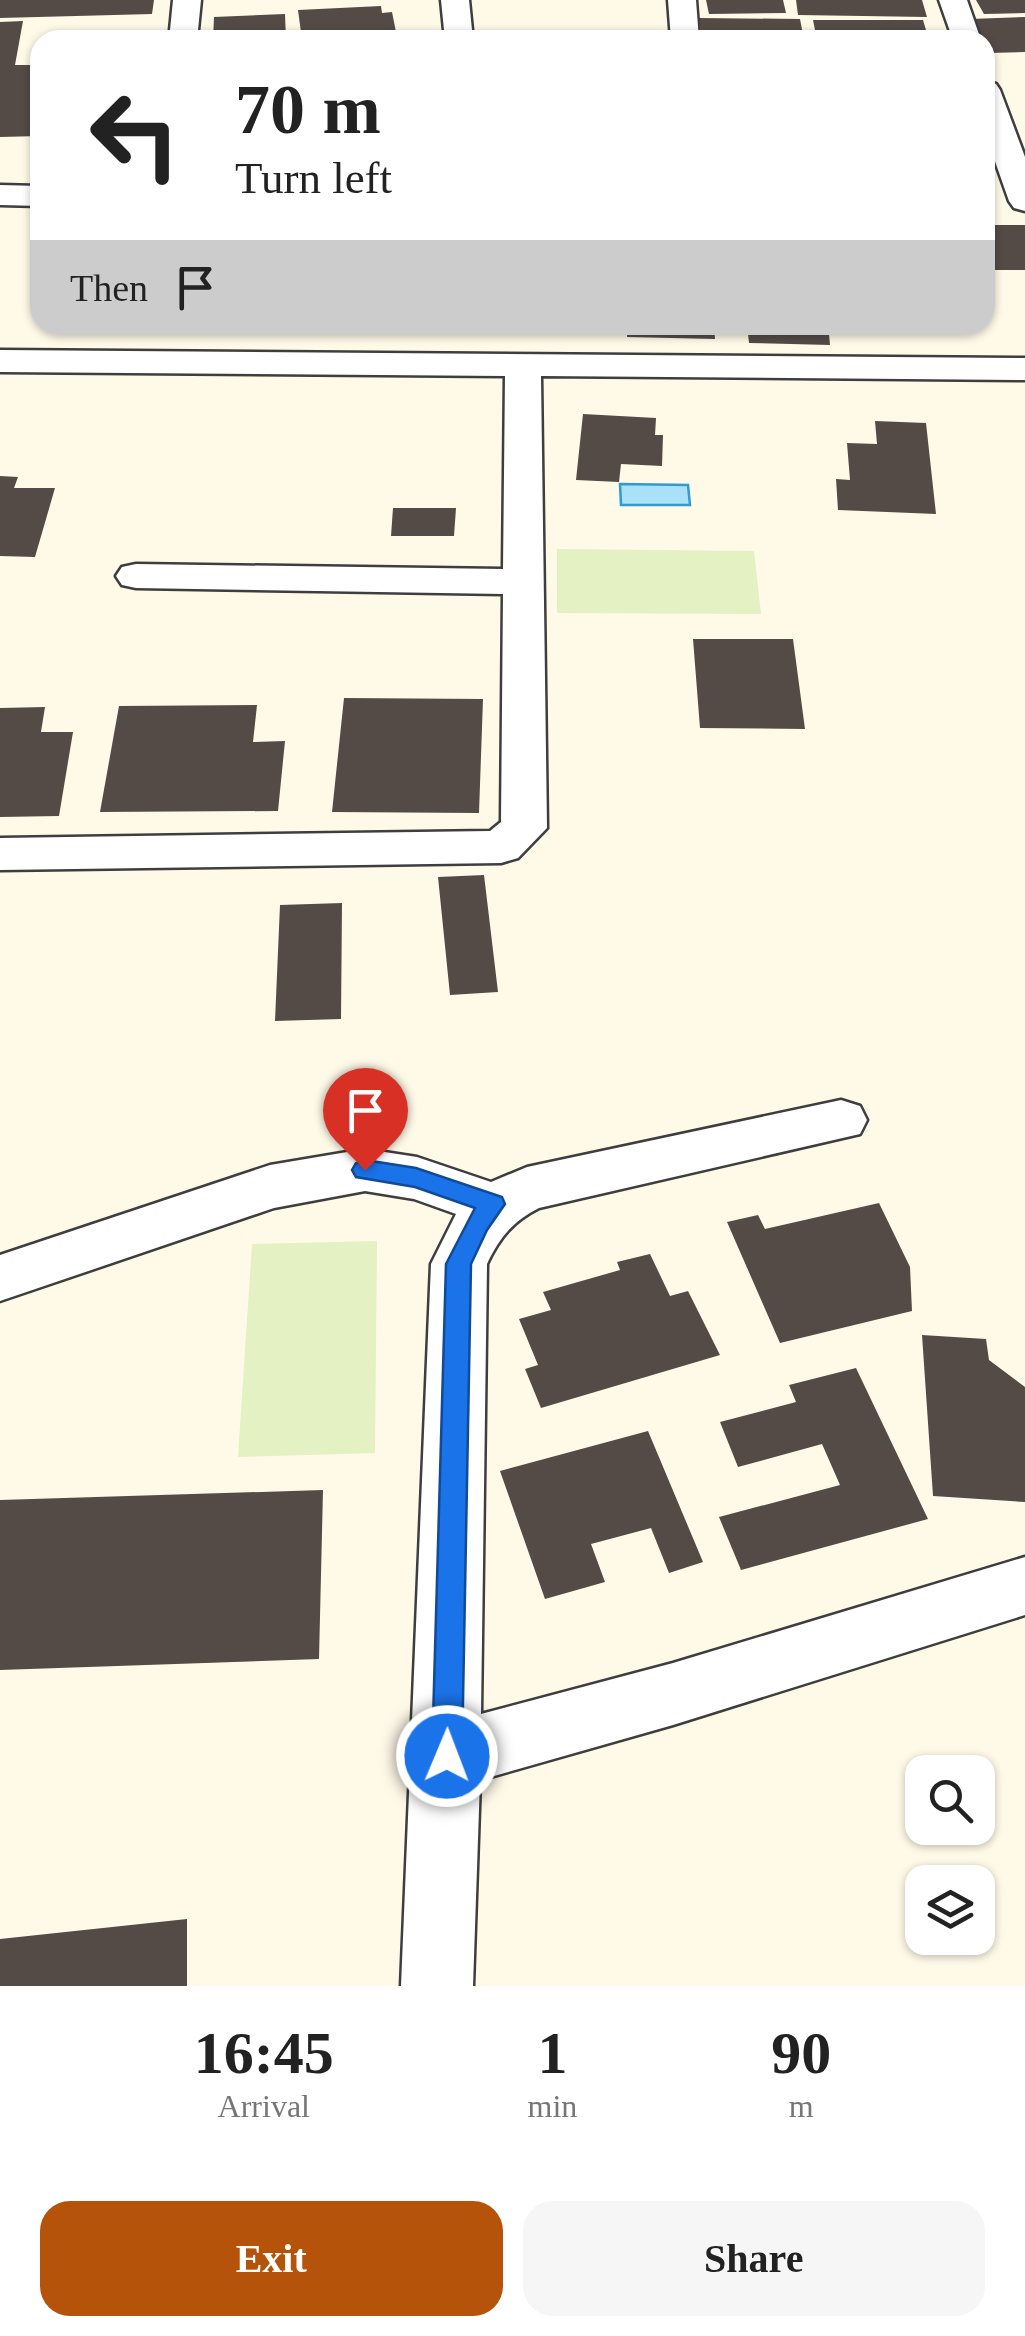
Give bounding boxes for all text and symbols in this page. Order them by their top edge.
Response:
icon: left [70,70,200,200]
text: 70 m [235,71,381,148]
text: Turn left [235,153,392,203]
icon: arrive [168,260,223,315]
text: Then [70,267,148,309]
pin [323,1068,408,1171]
icon: arrive [338,1083,393,1138]
position arrow [395,1704,499,1808]
map controls [905,1755,995,1955]
button: search [905,1755,995,1845]
button: layers [905,1865,995,1955]
text: 16:45 [194,2020,334,2086]
text: 1 [537,2020,567,2086]
text: 90 [771,2020,831,2086]
text: Arrival [218,2088,310,2124]
text: min [528,2088,577,2124]
text: m [789,2088,814,2124]
button: Exit [40,2201,503,2316]
button: Share [523,2201,985,2316]

